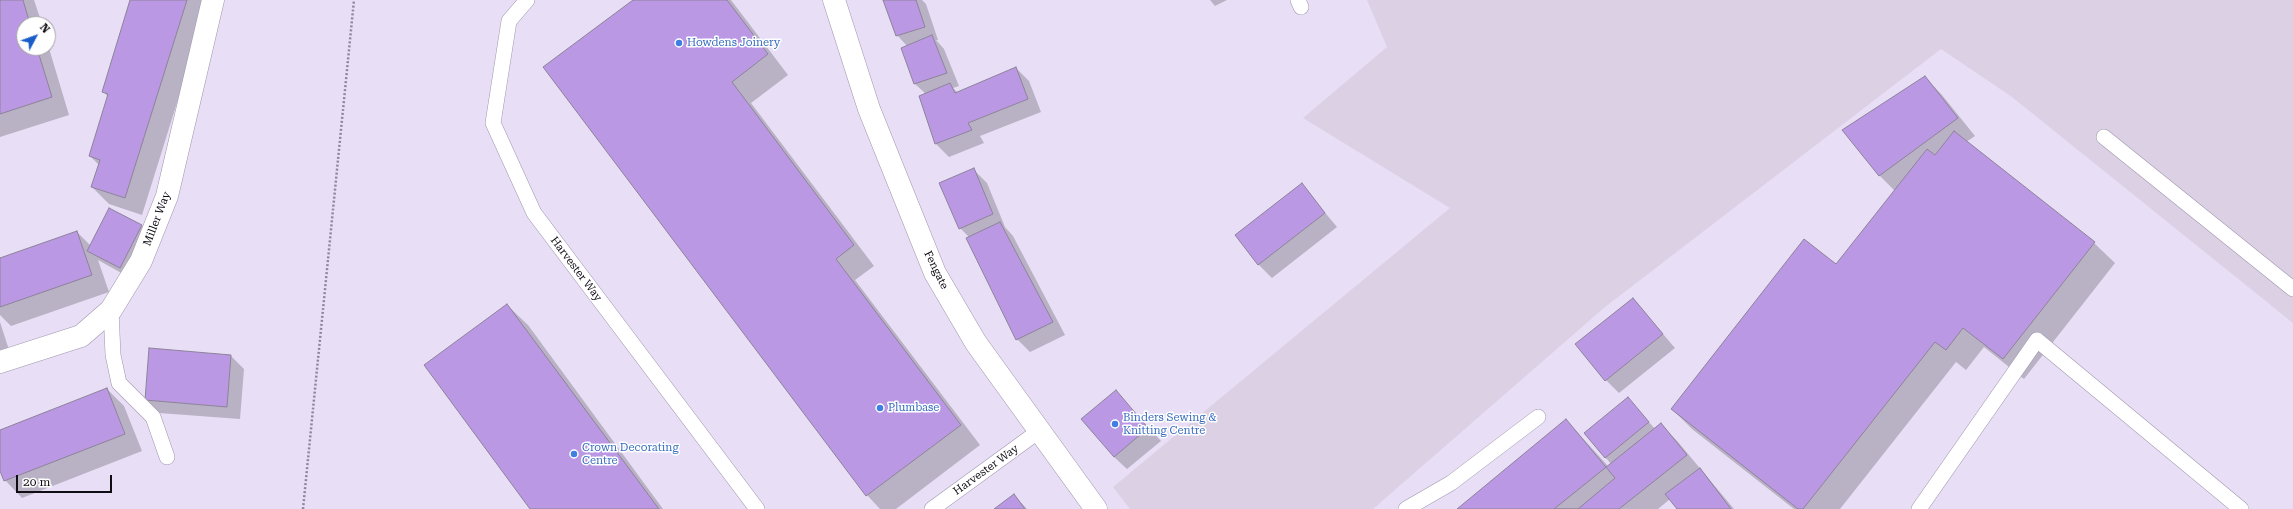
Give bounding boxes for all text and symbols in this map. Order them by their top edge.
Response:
north arrow [16,16,56,56]
text: N [37,21,52,36]
place label: Howdens Joinery [687,36,780,50]
marker: Howdens Joinery [674,38,684,48]
street label: Miller Way [141,190,173,248]
street label: Harvester Way [547,234,605,304]
street label: Fengate [921,249,951,291]
place label: Plumbase [888,401,939,415]
marker: Plumbase [875,403,885,413]
place label: Binders Sewing & Knitting Centre [1123,411,1216,437]
marker: Binders Sewing & Knitting Centre [1110,419,1120,429]
place label: Crown Decorating Centre [582,441,679,467]
street label: Harvester Way [951,442,1021,498]
marker: Crown Decorating Centre [569,449,579,459]
scale bar [18,467,114,493]
text: 20 m [23,475,50,489]

